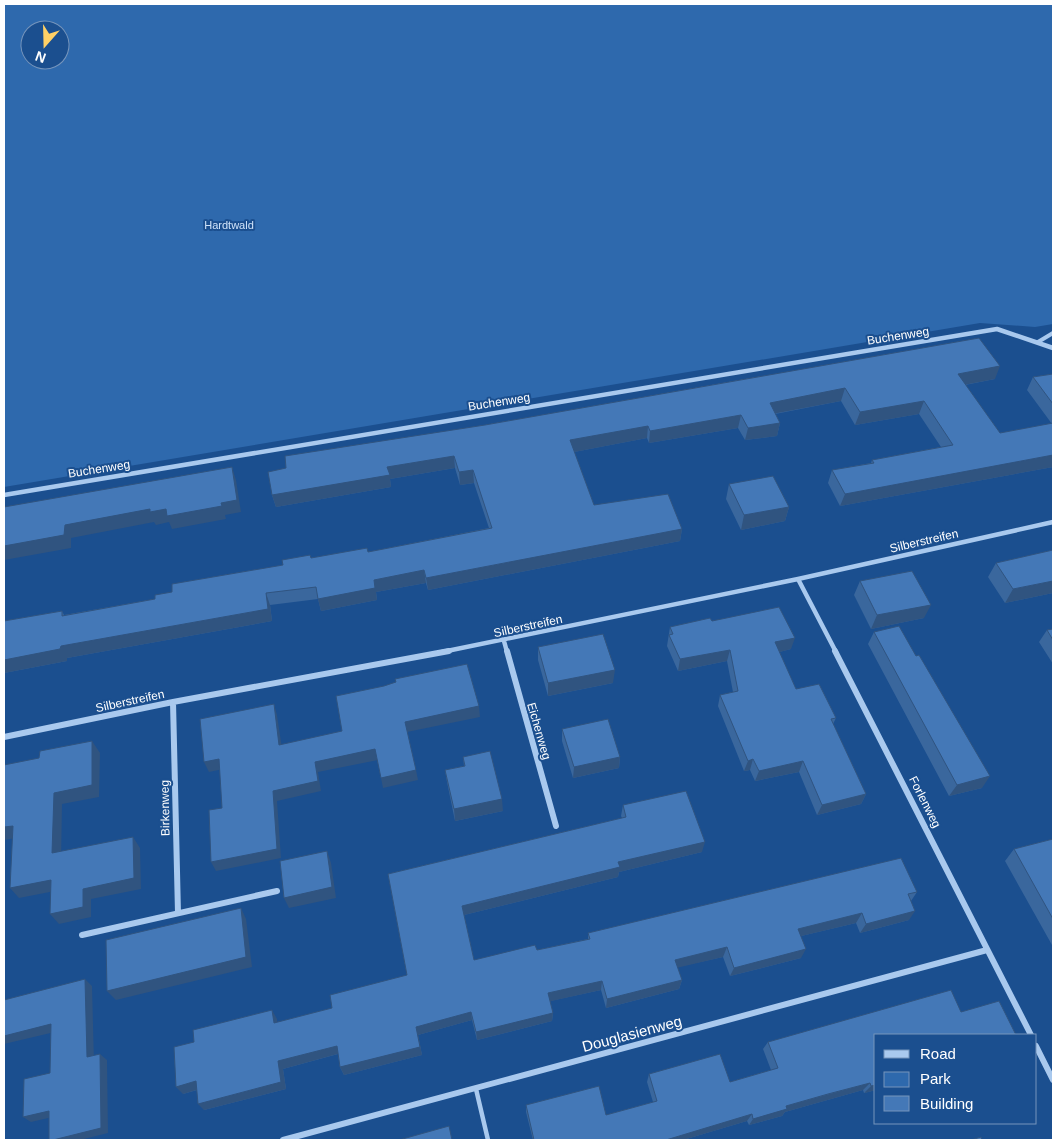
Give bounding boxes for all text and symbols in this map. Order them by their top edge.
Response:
north arrow [20,20,70,70]
text: N [33,48,48,66]
park label: Hardtwald [204,219,254,231]
street label: Buchenweg [866,324,930,348]
street label: Buchenweg [467,390,531,414]
street label: Buchenweg [67,457,131,481]
street label: Silberstreifen [888,526,960,556]
street label: Silberstreifen [492,612,564,640]
street label: Silberstreifen [94,687,166,715]
street label: Eichenweg [524,701,554,761]
street label: Forlenweg [906,774,944,830]
street label: Birkenweg [158,780,172,836]
street label: Douglasienweg [580,1012,684,1055]
legend [874,1034,1037,1124]
text: Road [920,1045,956,1062]
text: Park [920,1070,951,1087]
text: Building [920,1095,973,1112]

